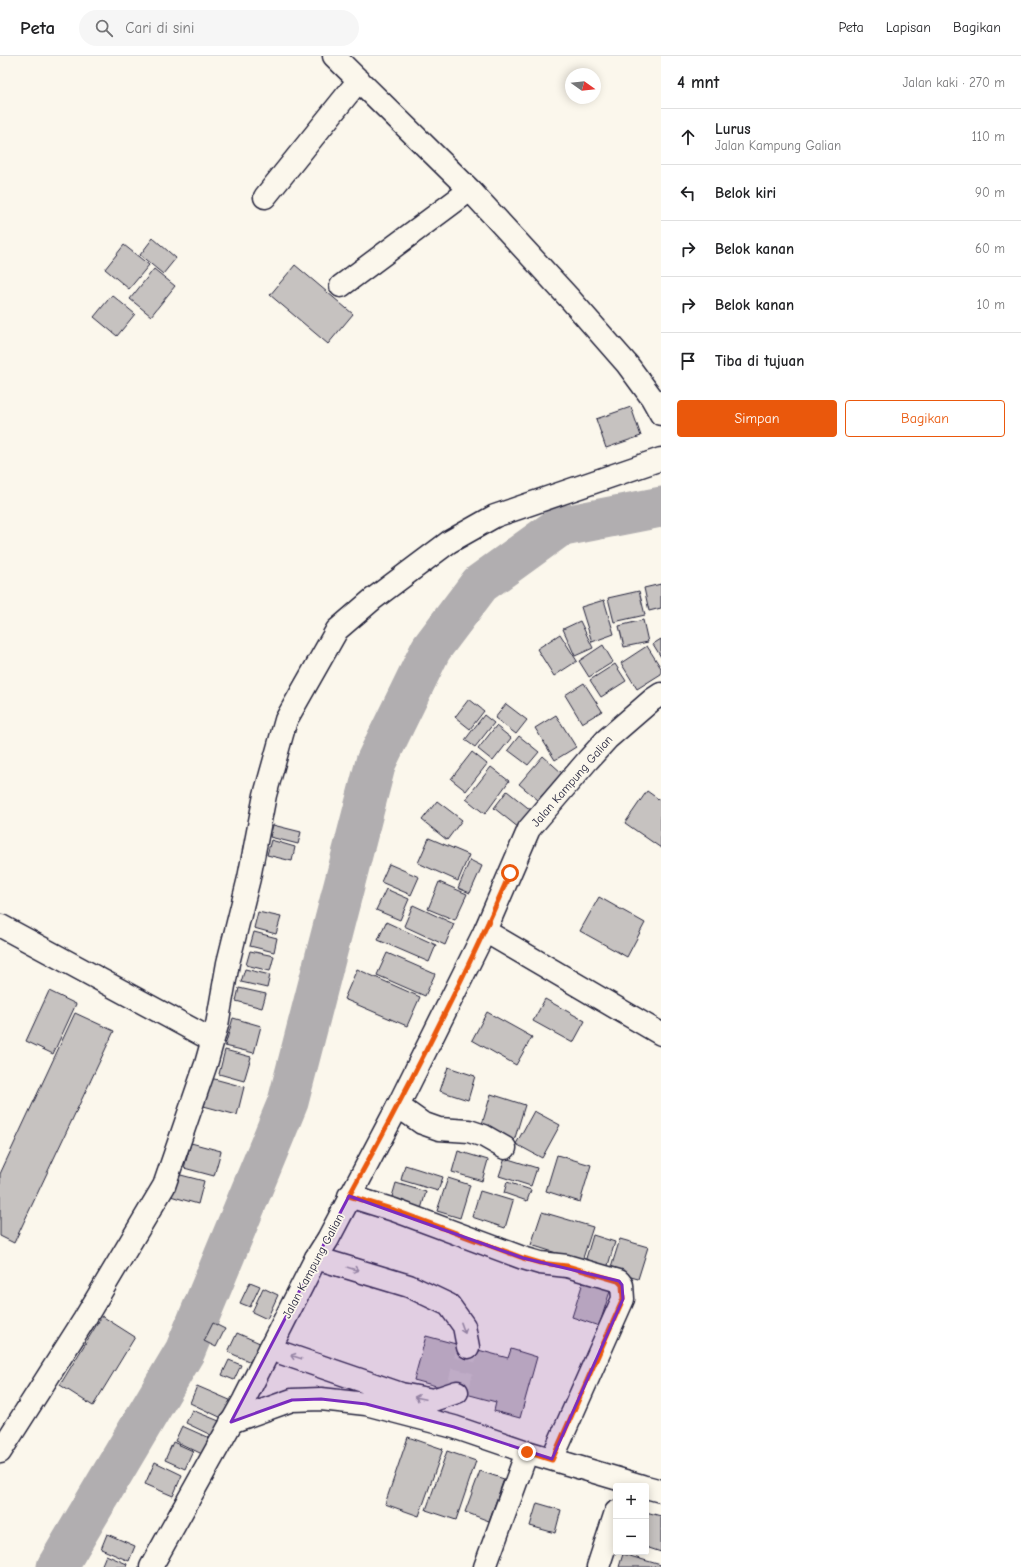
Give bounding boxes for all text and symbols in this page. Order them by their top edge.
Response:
search box [79,10,359,46]
text: Peta [20,17,55,39]
icon: search [93,17,115,39]
text: Cari di sini [125,19,194,37]
text: Peta [839,19,864,36]
text: Lapisan [886,19,931,36]
text: Bagikan [953,19,1001,36]
north arrow [565,68,601,104]
text: 4 mnt [677,73,719,92]
text: Jalan kaki · 270 m [902,75,1005,90]
text: Lurus [715,120,751,138]
icon: ahead [677,126,699,148]
text: 110 m [972,129,1005,144]
text: Jalan Kampung Galian [715,138,841,153]
icon: left [677,182,699,204]
text: Belok kiri [715,184,776,202]
text: 90 m [975,185,1005,200]
icon: right [677,238,699,260]
text: Belok kanan [715,240,794,258]
text: 60 m [975,241,1005,256]
icon: right [677,294,699,316]
text: Belok kanan [715,296,794,314]
text: 10 m [977,297,1005,312]
icon: arrive [677,350,699,372]
text: Tiba di tujuan [715,352,804,370]
button: Simpan [677,400,837,437]
button: Bagikan [845,400,1005,437]
street label: Jalan Kampung Galian [529,732,615,830]
route start [501,864,519,882]
street label: Jalan Kampung Galian [279,1211,347,1321]
one-way arrow [347,1266,360,1273]
one-way arrow [460,1322,468,1334]
one-way arrow [290,1353,303,1360]
one-way arrow [413,1393,426,1401]
route end [518,1443,536,1461]
map controls [613,1483,649,1555]
button: + [613,1483,649,1519]
button: − [613,1519,649,1555]

